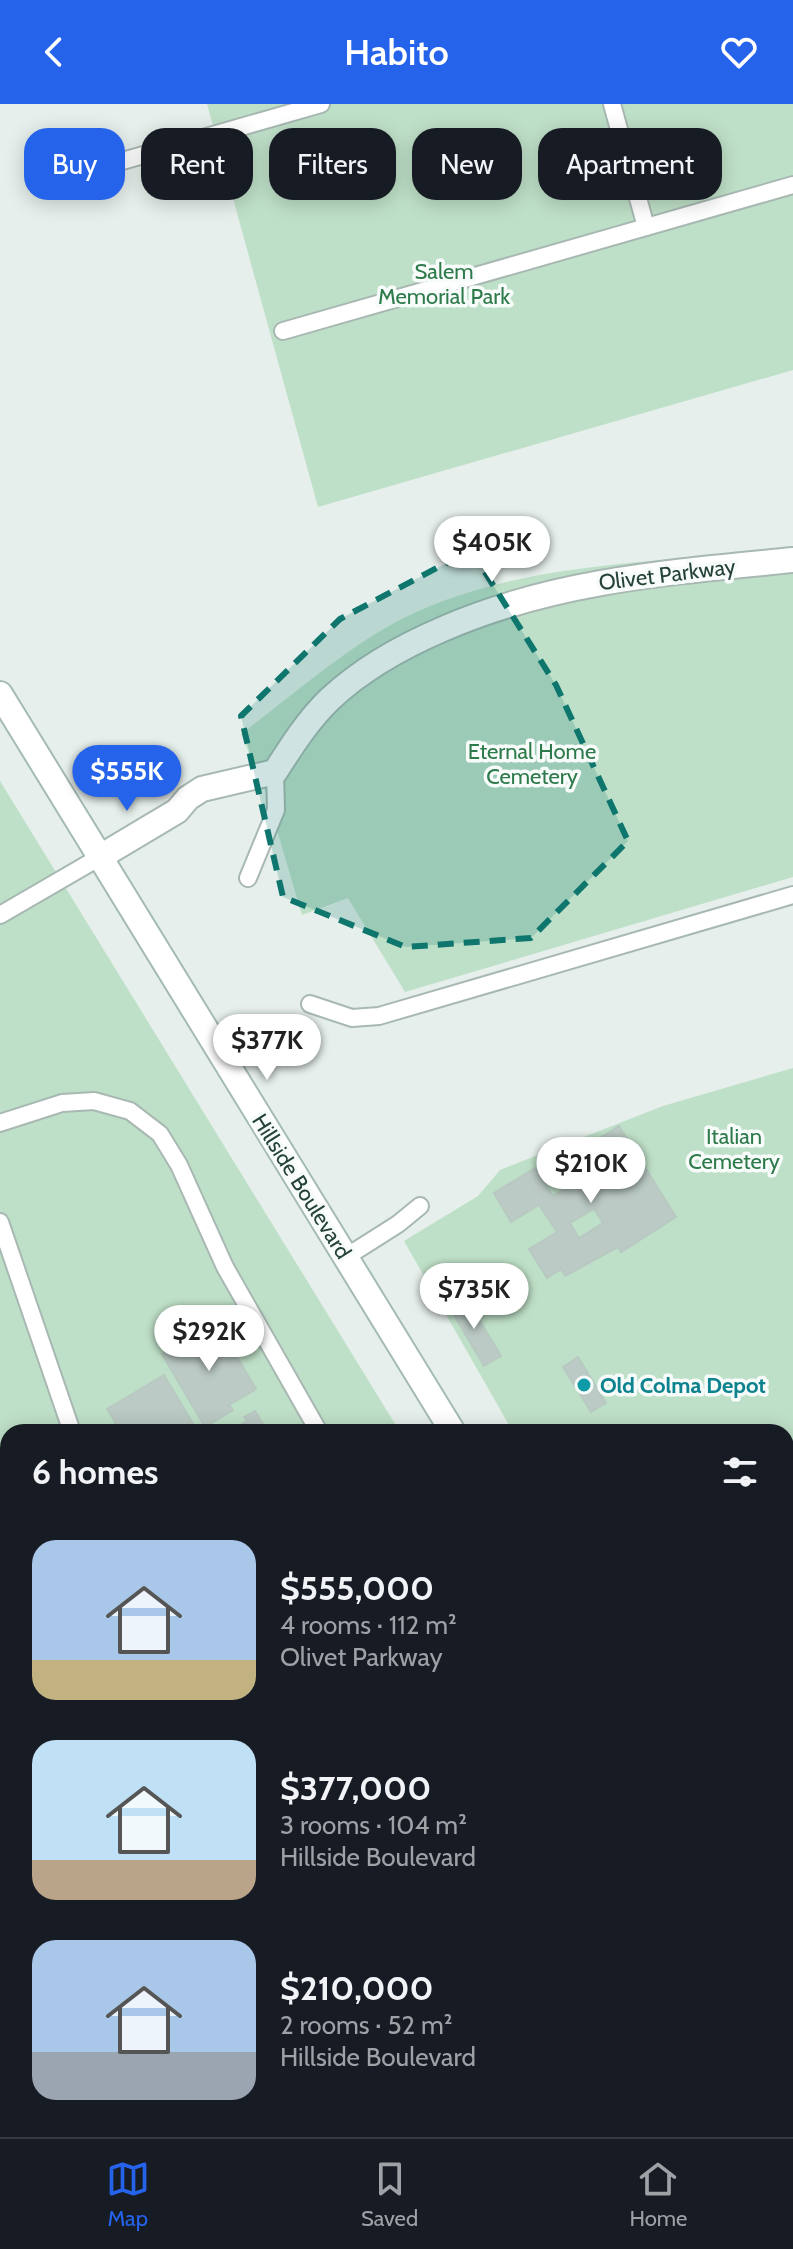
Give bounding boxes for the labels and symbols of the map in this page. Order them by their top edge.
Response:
park label: Salem Memorial Park [378,258,510,310]
pin: $405K [436,516,548,584]
street label: Olivet Parkway [597,553,737,596]
park label: Eternal Home Cemetery [468,738,596,790]
pin: $555K [71,745,183,813]
pin: $377K [211,1014,323,1082]
street label: Hillside Boulevard [246,1109,357,1264]
park label: Italian Cemetery [688,1123,780,1175]
pin: $210K [535,1137,647,1205]
pin: $735K [418,1263,530,1331]
pin: $292K [153,1305,265,1373]
place label: Old Colma Depot [600,1372,766,1399]
marker: Old Colma Depot [575,1376,593,1394]

